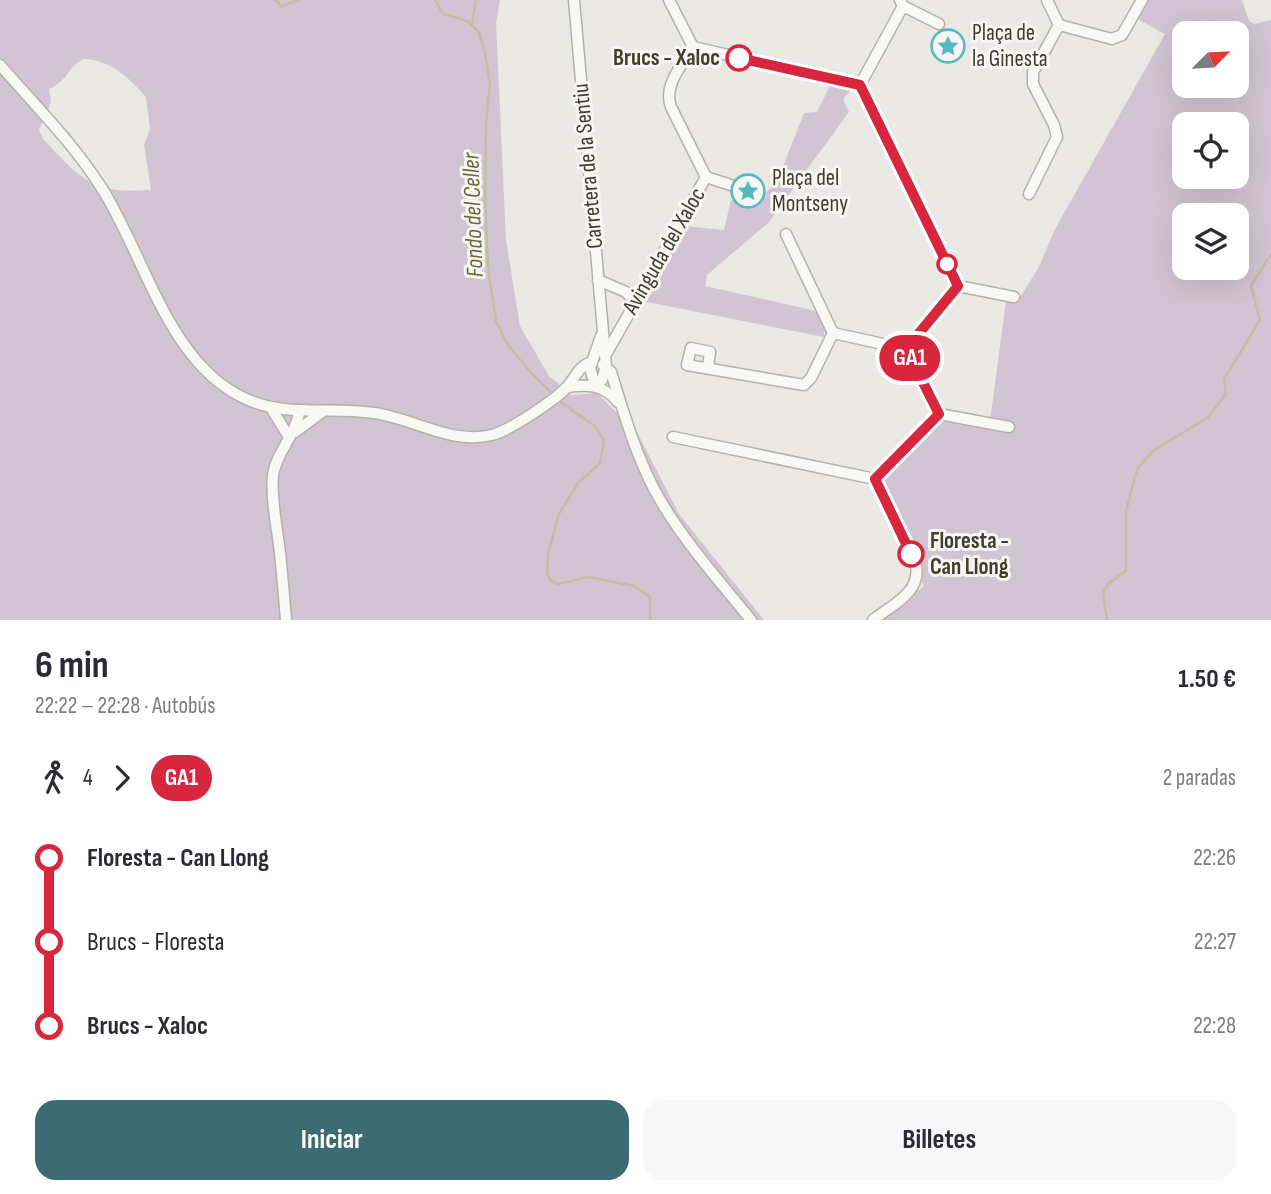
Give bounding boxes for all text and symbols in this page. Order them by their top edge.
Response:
place label: Plaça de la Ginesta [972,19,1048,73]
north arrow [1172,21,1250,98]
map controls [1172,21,1249,280]
place icon: Plaça de la Ginesta [929,27,967,65]
place label: Brucs - Xaloc [613,44,720,72]
marker: Brucs - Xaloc [726,45,752,71]
street label: Carretera de la Sentiu [567,82,609,250]
button: locate [1172,112,1249,189]
water label: Fondo del Celler [456,151,490,278]
place label: Plaça del Montseny [772,164,848,218]
place icon: Plaça del Montseny [729,172,767,210]
street label: Avinguda del Xaloc [616,183,712,320]
button: layers [1172,203,1249,280]
unlabelled marker [937,254,957,274]
line badge: GA1 [870,335,950,381]
text: GA1 [893,343,927,372]
place label: Floresta - Can Llong [930,527,1009,581]
marker: Floresta - Can Llong [898,541,924,567]
text: 6 min [35,643,109,688]
text: 1.50 € [1178,664,1236,695]
text: 22:22 – 22:28 · Autobús [35,692,215,720]
icon: walk [35,759,73,797]
icon: forward [103,759,141,797]
text: GA1 [165,763,198,792]
text: 4 [83,764,93,792]
text: 2 paradas [1163,764,1236,792]
text: Floresta - Can Llong [87,843,269,874]
text: 22:26 [1193,844,1236,872]
text: Brucs - Floresta [87,927,225,958]
text: 22:27 [1194,928,1236,956]
text: Brucs - Xaloc [87,1011,208,1042]
text: 22:28 [1193,1012,1236,1040]
button: Iniciar [35,1100,629,1180]
button: Billetes [643,1100,1236,1180]

